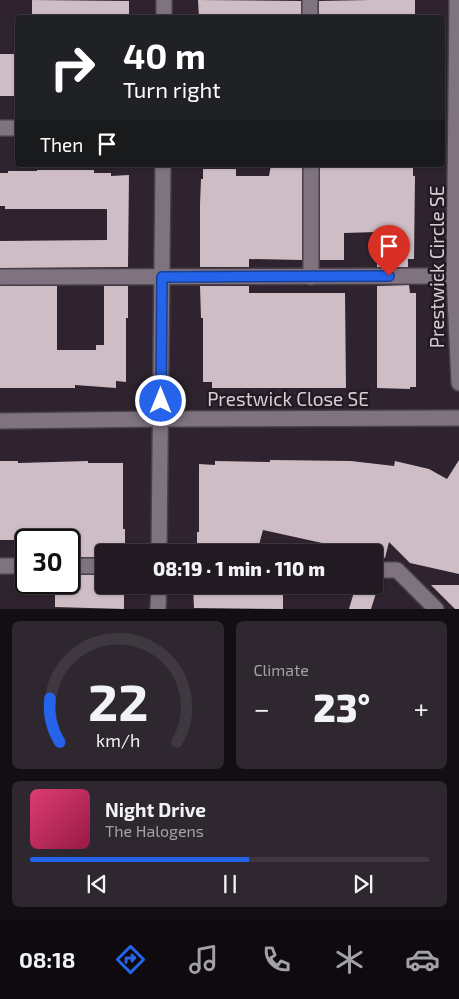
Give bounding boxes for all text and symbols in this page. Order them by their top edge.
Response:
text: 40 m [123,34,206,76]
icon: right [40,35,105,100]
text: Turn right [123,76,221,102]
icon: arrive [93,130,121,158]
text: Then [40,133,83,156]
street label: Prestwick Circle SE [425,186,448,348]
pin [368,225,410,276]
icon: arrive [375,232,403,260]
position arrow [134,374,186,426]
street label: Prestwick Close SE [207,387,369,410]
speed limit sign: 30 [15,529,80,594]
text: 08:19 · 1 min · 110 m [153,557,325,580]
text: Climate [254,660,309,679]
text: 22 [88,669,148,731]
text: 23° [313,684,370,730]
text: − [254,691,270,725]
text: + [414,691,429,725]
text: km/h [96,729,140,751]
text: Night Drive [105,798,206,821]
text: The Halogens [105,821,204,840]
icon: previous [83,870,111,898]
icon: pause [216,870,244,898]
icon: next [349,870,377,898]
icon: directions [113,942,148,977]
icon: music [186,942,221,977]
icon: phone [259,942,294,977]
icon: climate [332,942,367,977]
icon: car [405,942,440,977]
text: 08:18 [19,946,75,972]

